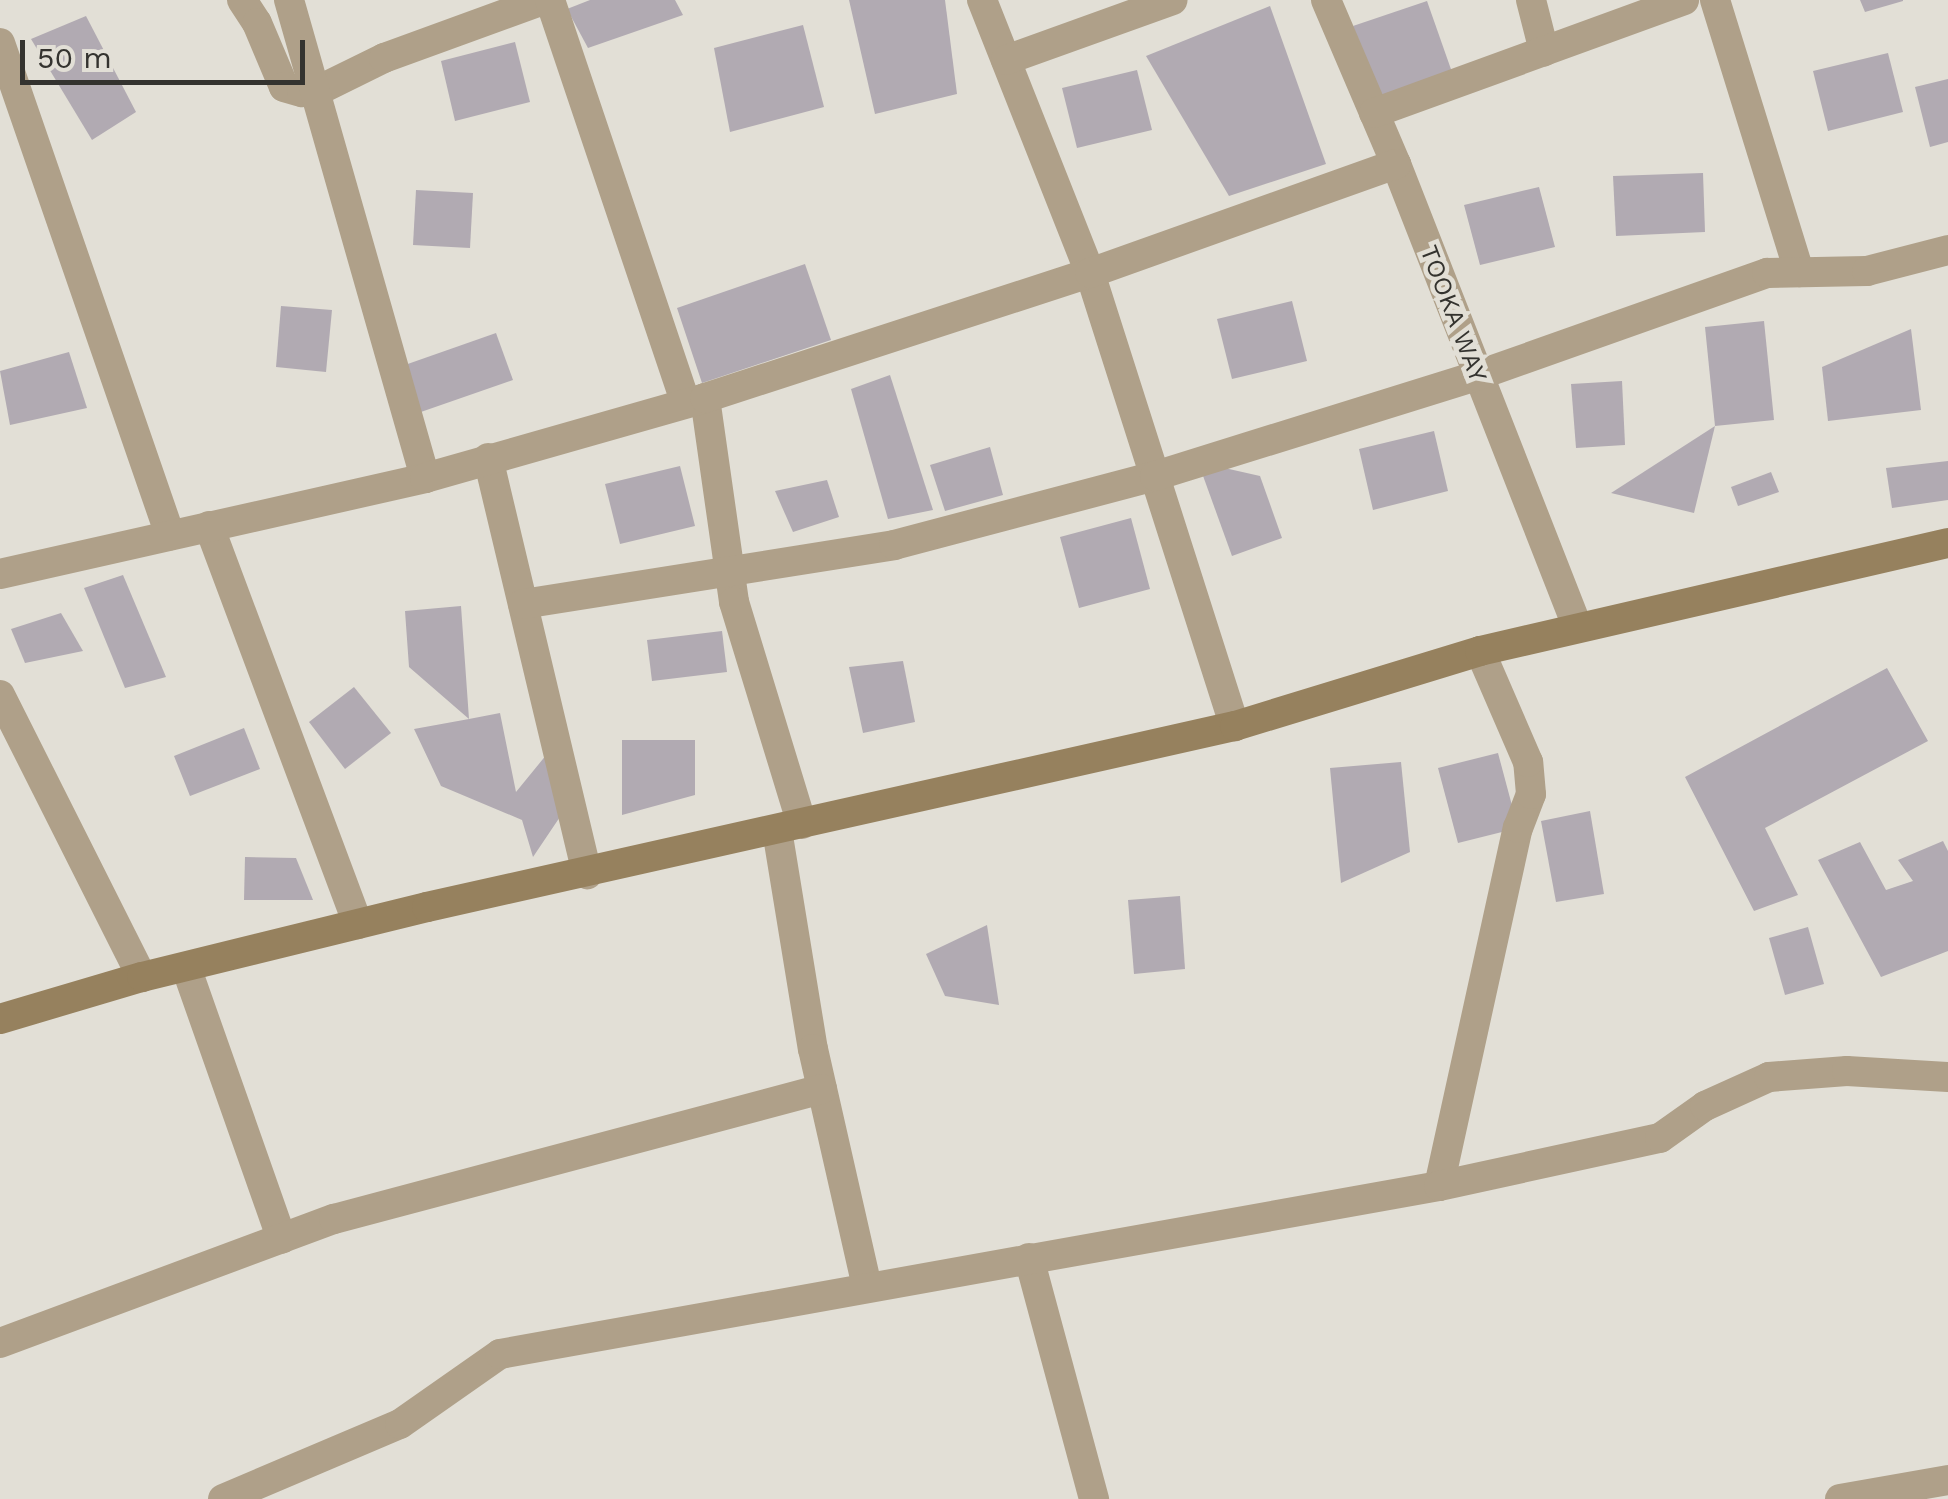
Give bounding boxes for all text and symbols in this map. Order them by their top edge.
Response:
scale bar [25,20,310,82]
text: 50 m [37,40,112,75]
street label: TOOKA WAY [1413,241,1493,387]

